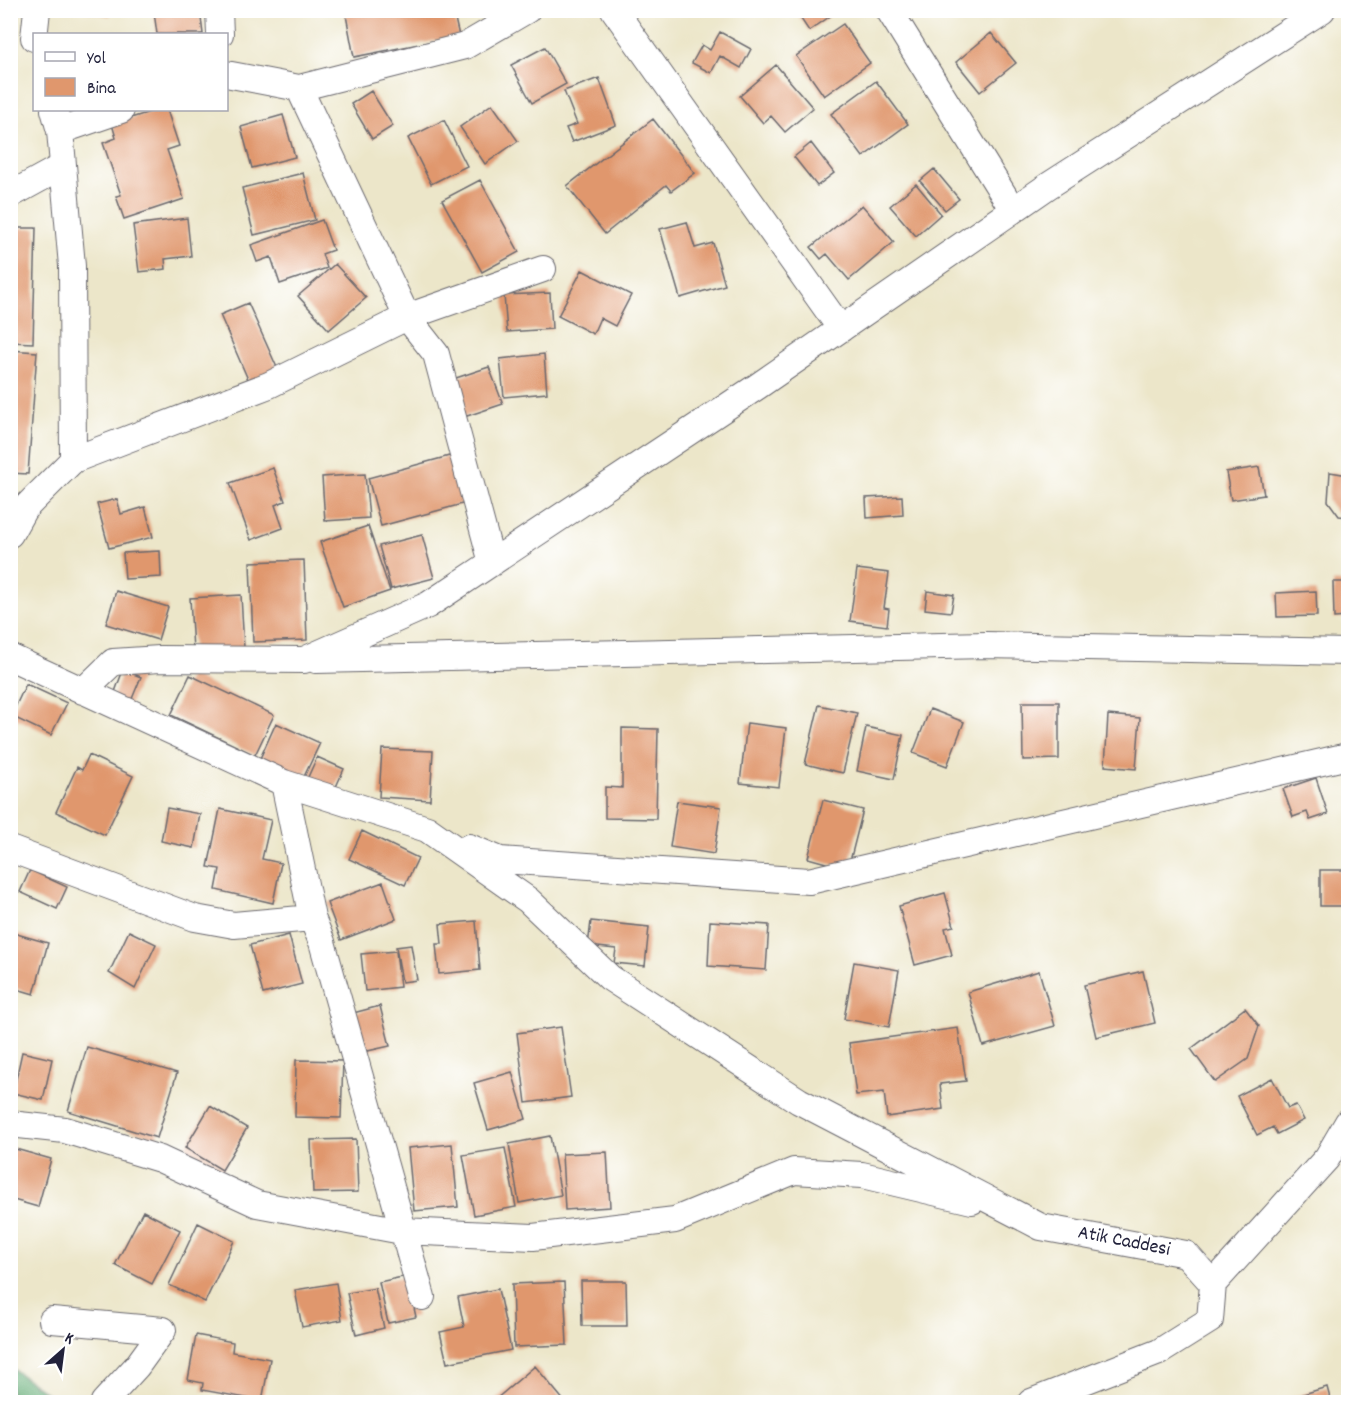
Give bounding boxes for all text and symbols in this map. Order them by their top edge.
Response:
legend [33,33,228,111]
text: Yol [87,47,107,72]
text: Bina [87,77,116,102]
street label: Atik Caddesi [1075,1219,1173,1265]
north arrow [33,1320,93,1380]
text: K [60,1327,78,1351]

